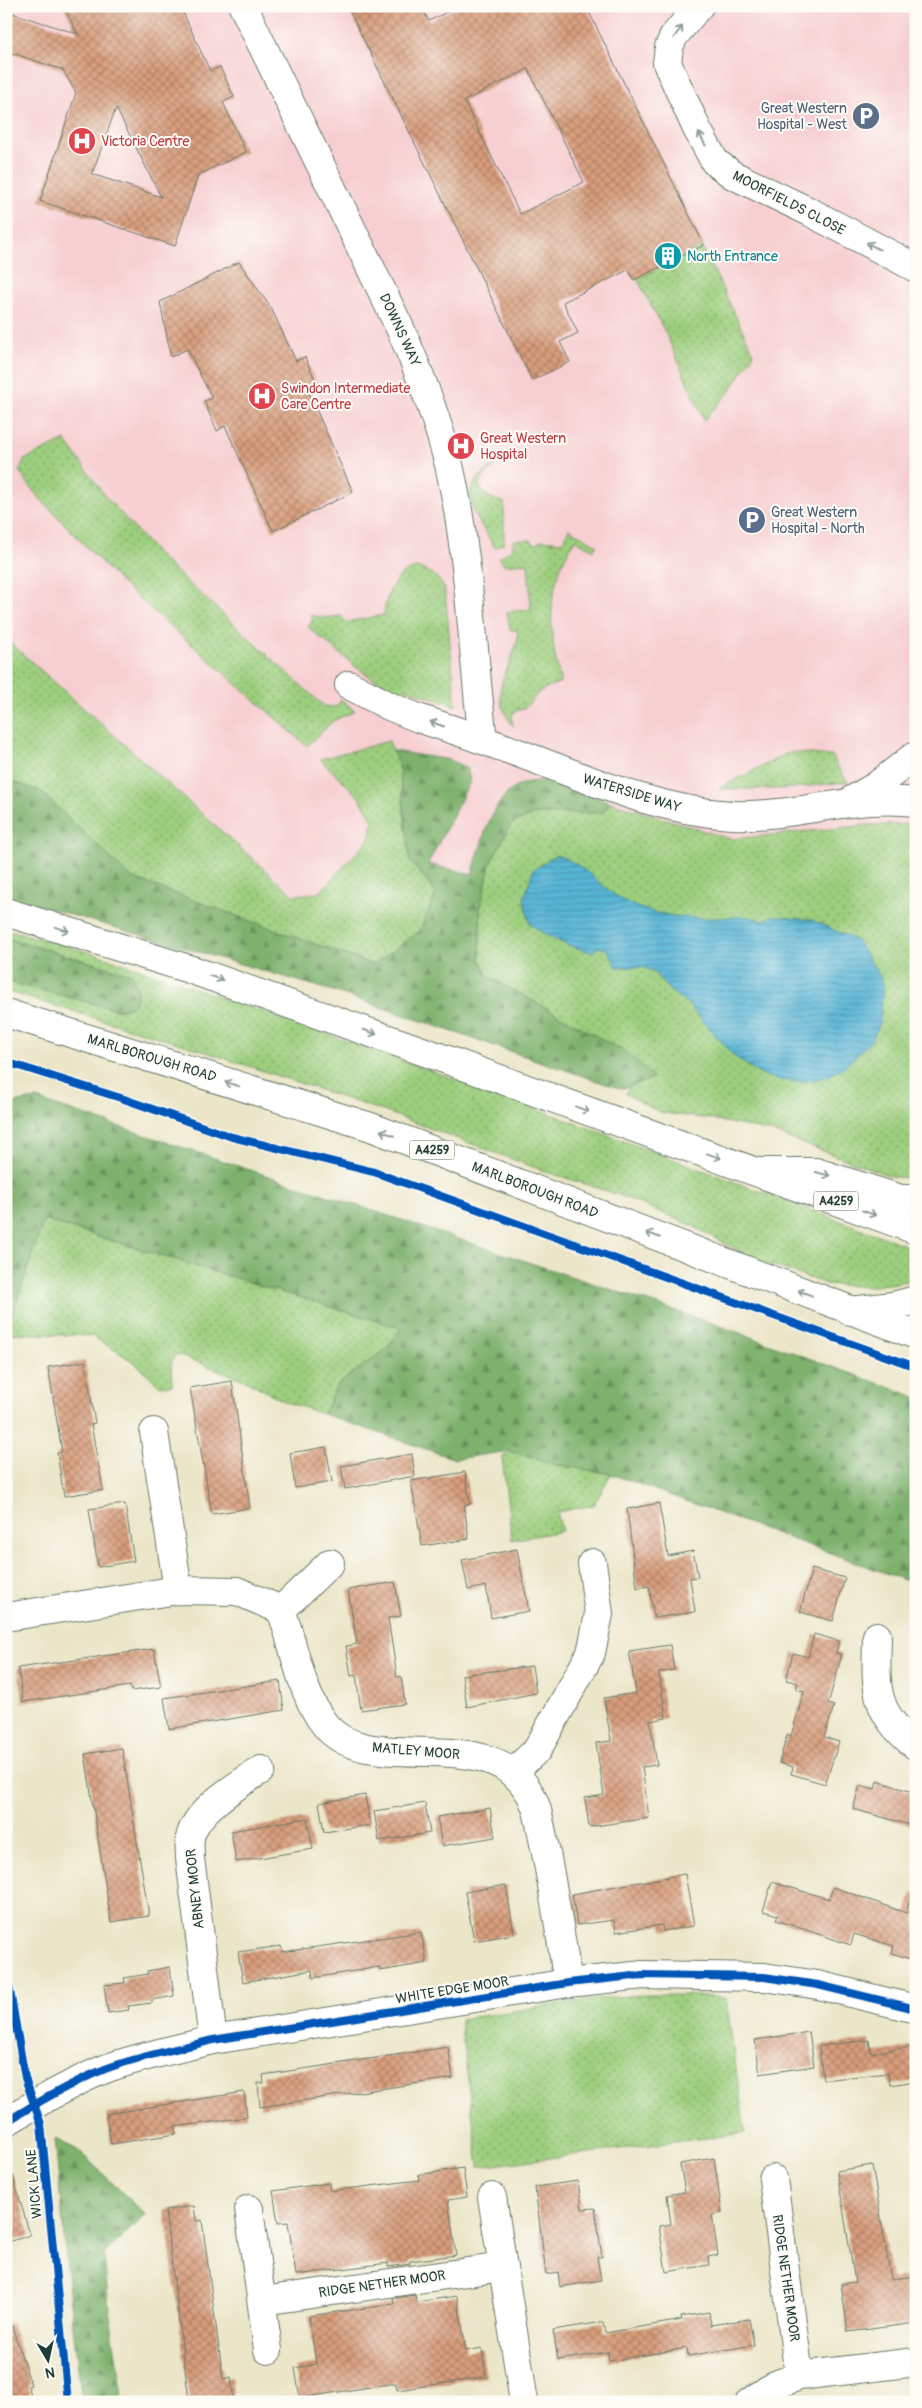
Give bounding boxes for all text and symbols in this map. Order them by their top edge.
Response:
one-way arrow [673,25,683,39]
place label: Great Western Hospital - West [757,100,847,133]
parking icon: Great Western Hospital - West [851,101,881,131]
hospital icon: Victoria Centre [67,126,97,156]
one-way arrow [697,131,707,146]
place label: Victoria Centre [101,133,190,150]
street label: MOORFIELDS CLOSE [730,167,848,239]
one-way arrow [866,240,880,250]
building icon: North Entrance [653,241,683,271]
place label: North Entrance [687,248,778,265]
street label: DOWNS WAY [376,291,424,369]
place label: Swindon Intermediate Care Centre [281,380,410,413]
hospital icon: Swindon Intermediate Care Centre [247,381,277,411]
place label: Great Western Hospital [480,430,566,463]
hospital icon: Great Western Hospital [446,431,476,461]
place label: Great Western Hospital - North [771,504,864,537]
parking icon: Great Western Hospital - North [737,505,767,535]
one-way arrow [430,719,445,728]
street label: WATERSIDE WAY [581,770,683,816]
one-way arrow [53,924,69,934]
one-way arrow [208,974,224,984]
one-way arrow [362,1028,377,1037]
street label: MARLBOROUGH ROAD [85,1030,219,1086]
one-way arrow [225,1078,241,1088]
one-way arrow [574,1105,589,1114]
one-way arrow [380,1128,395,1137]
road number: A4259 [410,1140,454,1160]
one-way arrow [706,1152,721,1161]
street label: MARLBOROUGH ROAD [469,1158,601,1222]
one-way arrow [815,1170,831,1179]
road number: A4259 [814,1192,858,1210]
one-way arrow [861,1209,876,1218]
one-way arrow [646,1230,661,1239]
one-way arrow [798,1288,813,1297]
street label: MATLEY MOOR [371,1739,461,1763]
street label: ABNEY MOOR [182,1848,208,1930]
street label: WHITE EDGE MOOR [394,1973,510,2007]
street label: WICK LANE [22,2149,46,2219]
street label: RIDGE NETHER MOOR [769,2213,803,2343]
street label: RIDGE NETHER MOOR [317,2267,447,2301]
north arrow [22,2336,72,2386]
text: N [44,2363,56,2381]

